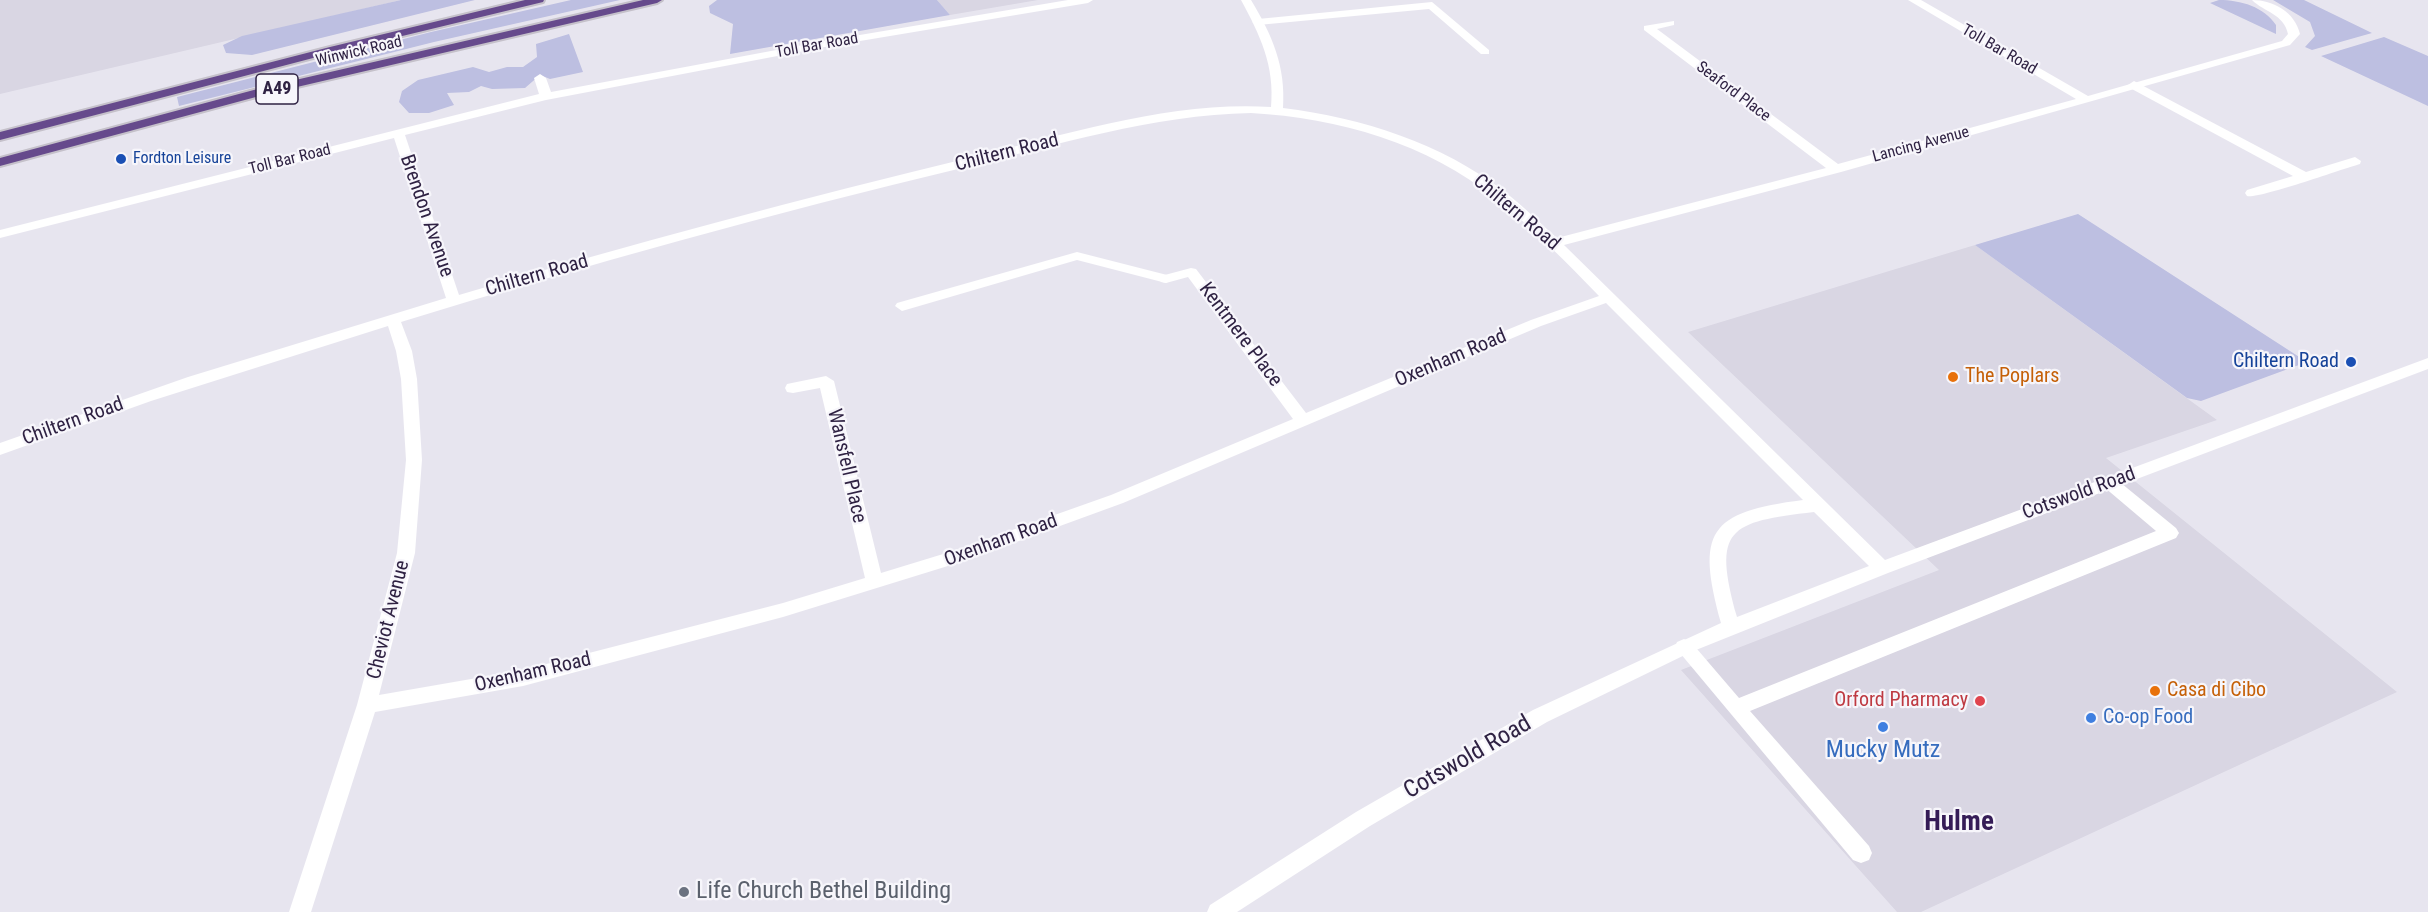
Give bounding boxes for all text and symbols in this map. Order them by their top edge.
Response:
street label: Toll Bar Road [1958,21,2040,79]
street label: Toll Bar Road [774,29,860,63]
street label: Winwick Road [314,33,404,71]
street label: Seaford Place [1692,58,1774,126]
road number: A49 [256,74,298,104]
street label: Lancing Avenue [1870,123,1972,167]
street label: Chiltern Road [953,129,1061,177]
street label: Toll Bar Road [247,141,333,179]
place label: Fordton Leisure [133,149,231,169]
marker: Fordton Leisure [114,152,128,166]
street label: Brendon Avenue [394,152,458,280]
street label: Chiltern Road [1468,170,1564,256]
street label: Chiltern Road [483,250,591,302]
street label: Kentmere Place [1193,278,1287,392]
street label: Oxenham Road [1392,325,1510,393]
place label: Chiltern Road [2233,350,2339,374]
marker: Chiltern Road [2344,355,2358,369]
place label: The Poplars [1965,365,2059,389]
marker: The Poplars [1946,370,1960,384]
street label: Chiltern Road [19,393,127,451]
street label: Wansfell Place [821,407,871,525]
street label: Cotswold Road [2019,462,2139,526]
street label: Oxenham Road [941,509,1061,573]
street label: Cheviot Avenue [363,558,415,682]
street label: Oxenham Road [472,648,594,698]
place label: Casa di Cibo [2167,679,2266,703]
marker: Casa di Cibo [2148,684,2162,698]
place label: Orford Pharmacy [1834,689,1968,713]
marker: Orford Pharmacy [1973,694,1987,708]
place label: Co-op Food [2103,706,2193,730]
street label: Cotswold Road [1399,710,1537,806]
marker: Co-op Food [2084,711,2098,725]
marker: Mucky Mutz [1876,720,1890,734]
place label: Mucky Mutz [1826,737,1940,765]
district label: Hulme [1924,807,1994,839]
place label: Life Church Bethel Building [696,878,951,906]
marker: Life Church Bethel Building [677,885,691,899]

